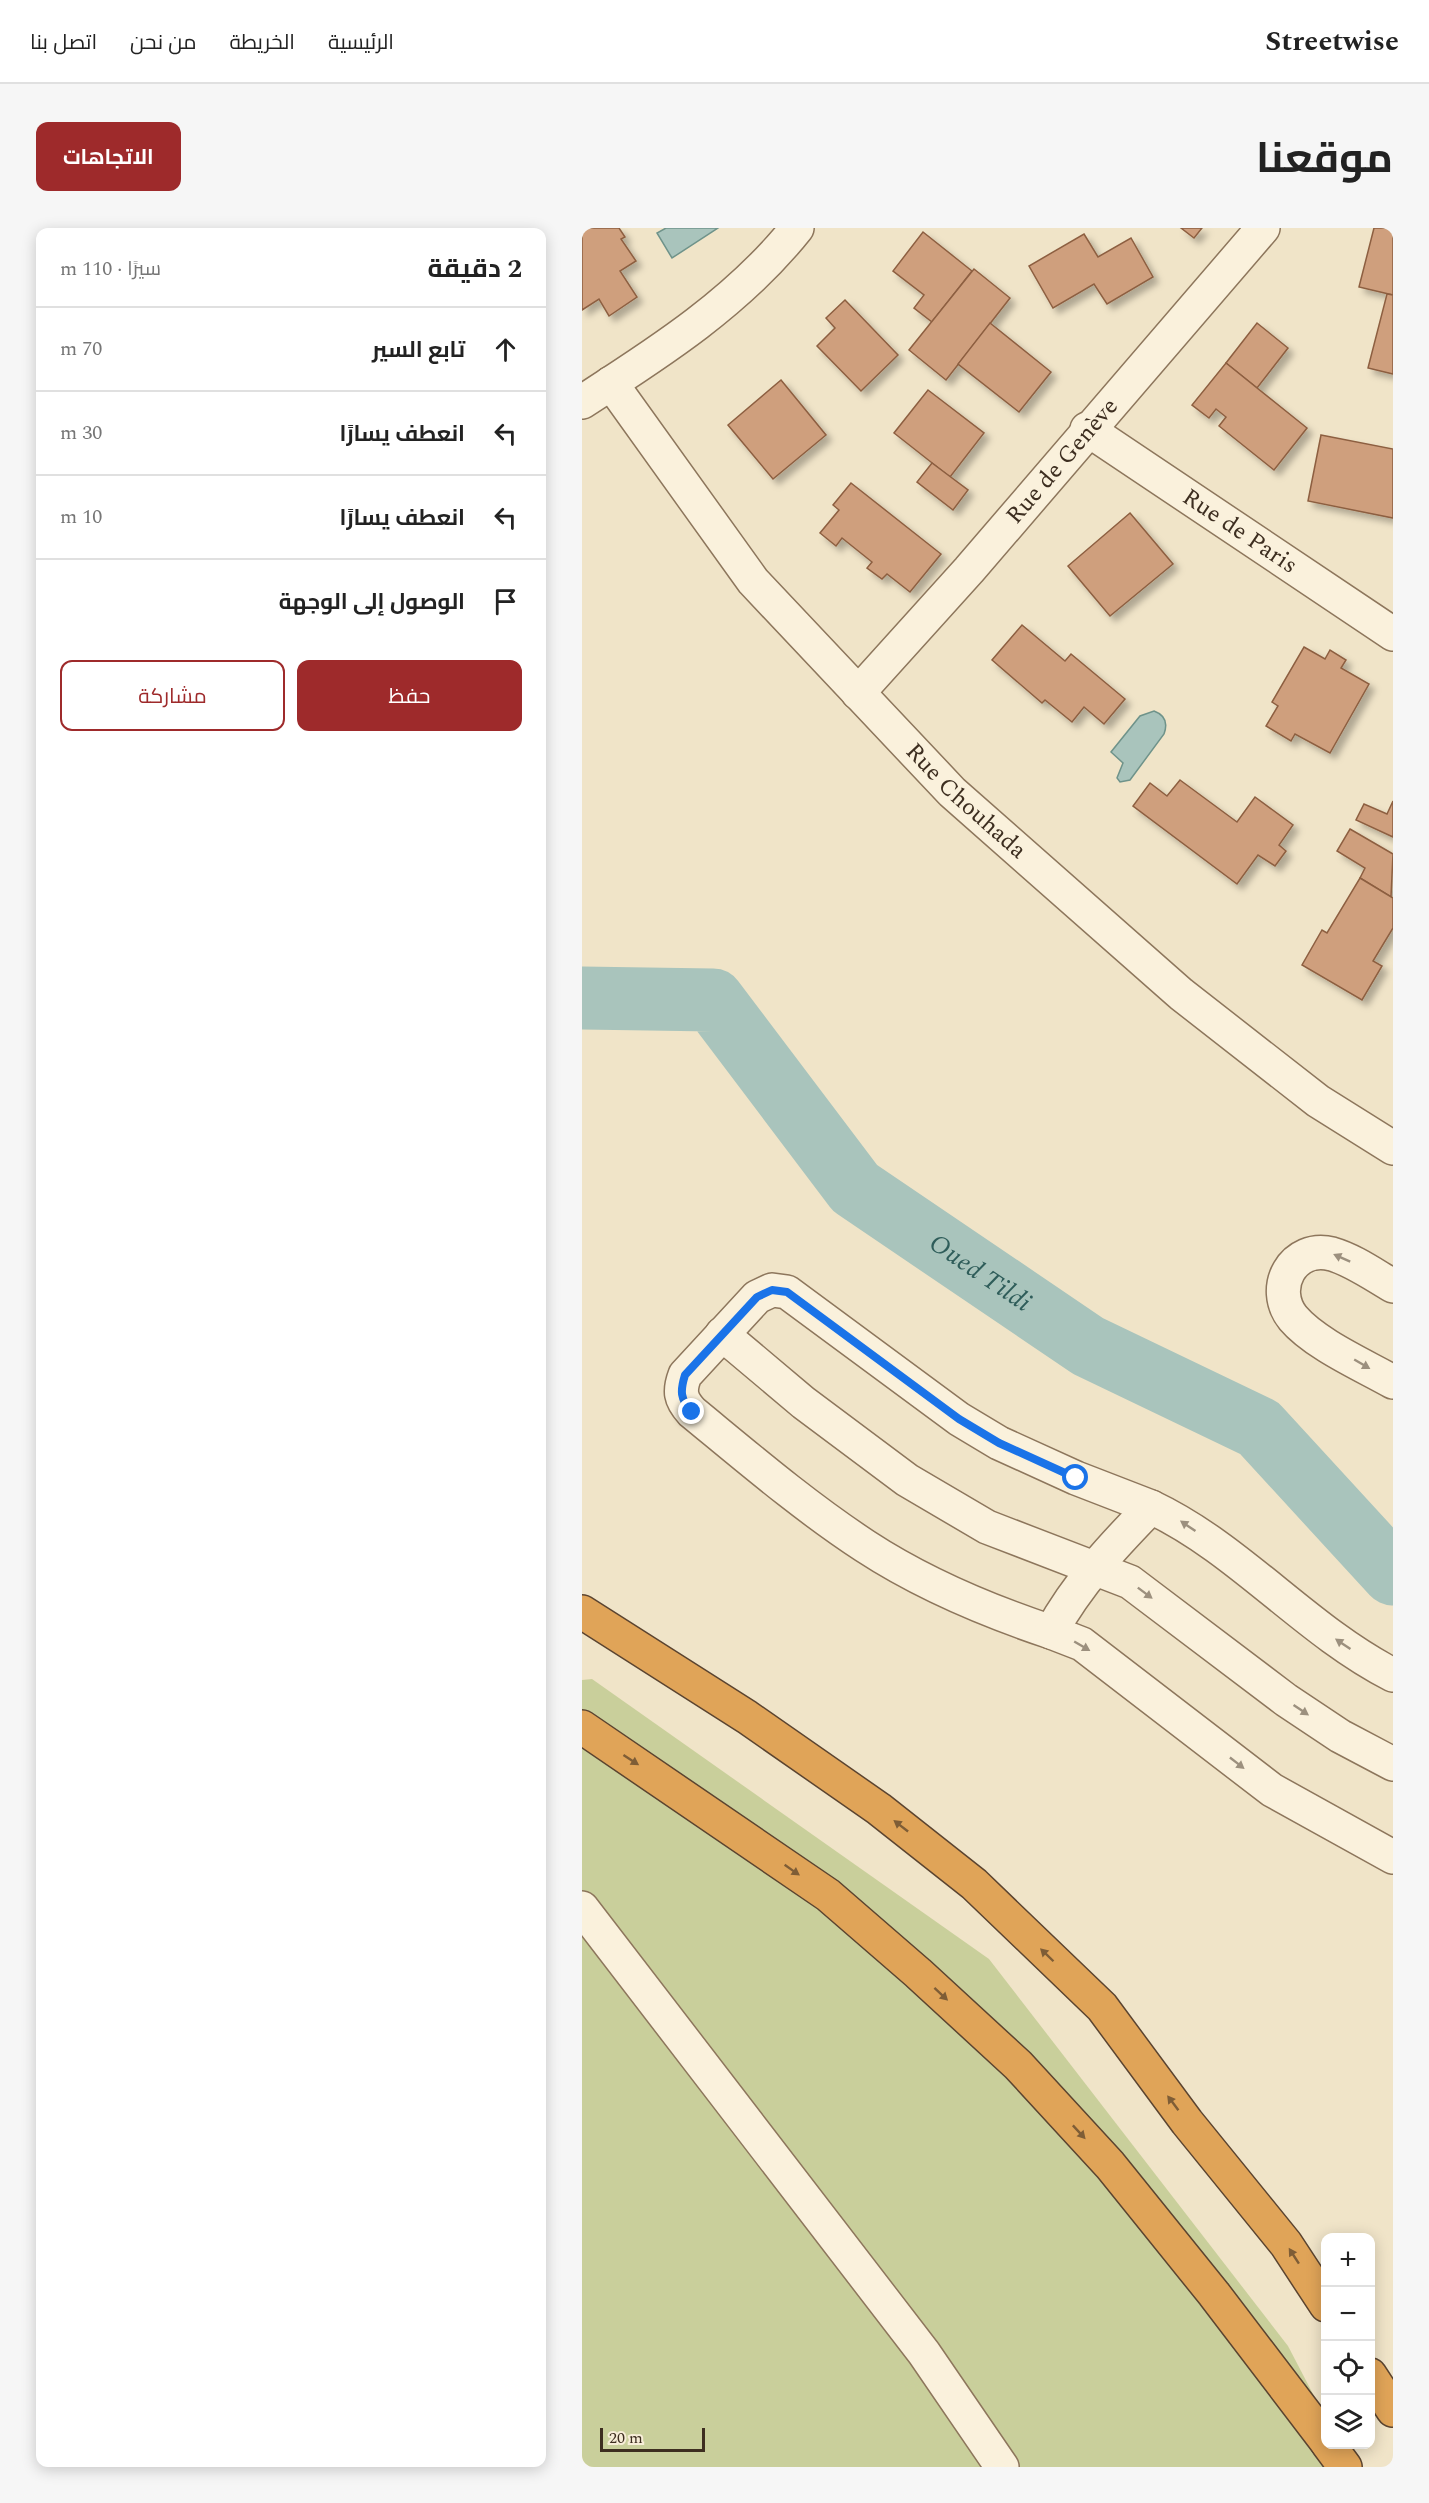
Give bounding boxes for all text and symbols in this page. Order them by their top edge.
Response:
text: Streetwise [1265,20,1399,63]
text: اتصل بنا [30,27,97,59]
text: من نحن [130,27,196,59]
text: الخريطة [229,27,295,59]
text: الرئيسية [328,27,394,59]
button: الاتجاهات [36,122,181,191]
text: موقعنا [1256,128,1393,191]
text: 2 دقيقة [427,249,522,289]
text: سيرًا · 110 m [60,254,161,284]
icon: ahead [489,333,522,366]
text: 70 m [60,334,102,364]
text: تابع السير [372,334,465,367]
street label: Rue de Genève [998,390,1127,533]
icon: left [489,417,522,450]
text: 30 m [60,418,102,448]
text: انعطف يسارًا [340,418,465,451]
street label: Rue de Paris [1175,480,1305,583]
icon: left [489,501,522,534]
text: 10 m [60,502,102,532]
text: انعطف يسارًا [340,502,465,535]
icon: arrive [489,585,522,618]
text: الوصول إلى الوجهة [279,586,465,619]
button: مشاركة [60,660,285,731]
button: حفظ [297,660,522,731]
street label: Rue Chouhada [897,735,1035,868]
water label: Oued Tildi [921,1224,1040,1322]
one-way arrow [1333,1254,1350,1263]
one-way arrow [1354,1359,1371,1369]
route end [678,1398,704,1424]
route start [1062,1464,1088,1490]
one-way arrow [1181,1520,1197,1532]
one-way arrow [1138,1587,1153,1599]
one-way arrow [1336,1638,1352,1650]
one-way arrow [1074,1640,1090,1651]
one-way arrow [1293,1704,1309,1716]
one-way arrow [623,1754,639,1765]
one-way arrow [1229,1757,1245,1770]
one-way arrow [893,1820,909,1833]
one-way arrow [783,1864,800,1875]
one-way arrow [1040,1948,1055,1962]
one-way arrow [934,1987,949,2001]
one-way arrow [1168,2095,1180,2110]
one-way arrow [1072,2124,1086,2138]
map controls [1321,2233,1375,2449]
button: + [1321,2233,1375,2287]
one-way arrow [1288,2248,1299,2264]
button: − [1321,2287,1375,2341]
button: locate [1321,2341,1375,2395]
button: layers [1321,2395,1375,2449]
scale bar [600,2425,705,2452]
text: 20 m [609,2426,643,2450]

